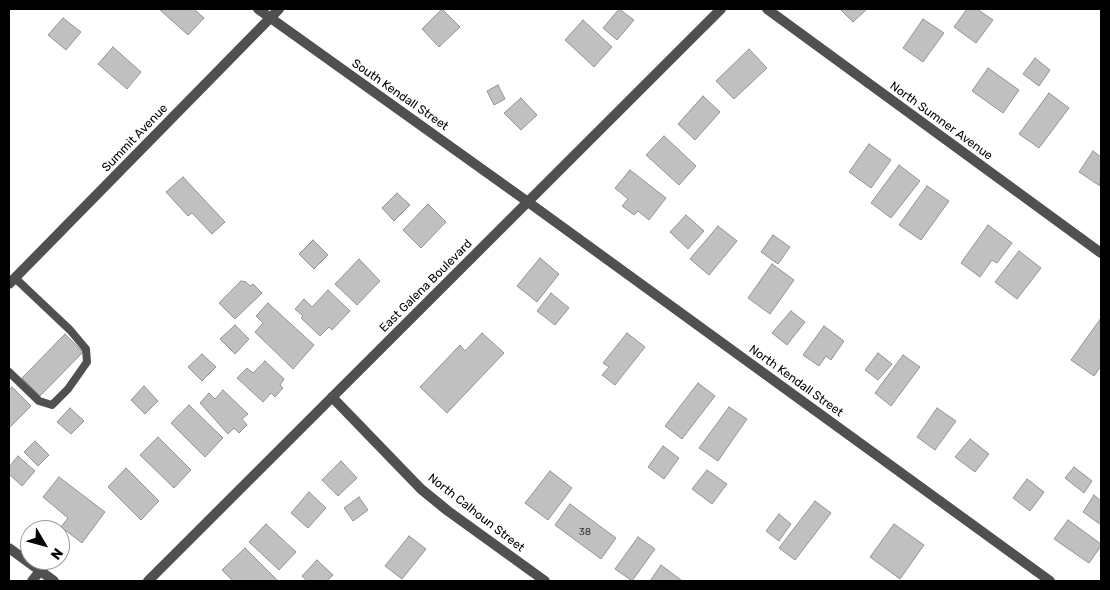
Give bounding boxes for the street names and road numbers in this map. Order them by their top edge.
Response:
street label: South Kendall Street [349,56,451,134]
street label: North Sumner Avenue [887,79,995,163]
street label: Summit Avenue [99,101,171,175]
street label: East Galena Boulevard [377,237,475,335]
street label: North Kendall Street [746,342,846,420]
street label: North Calhoun Street [425,471,527,555]

